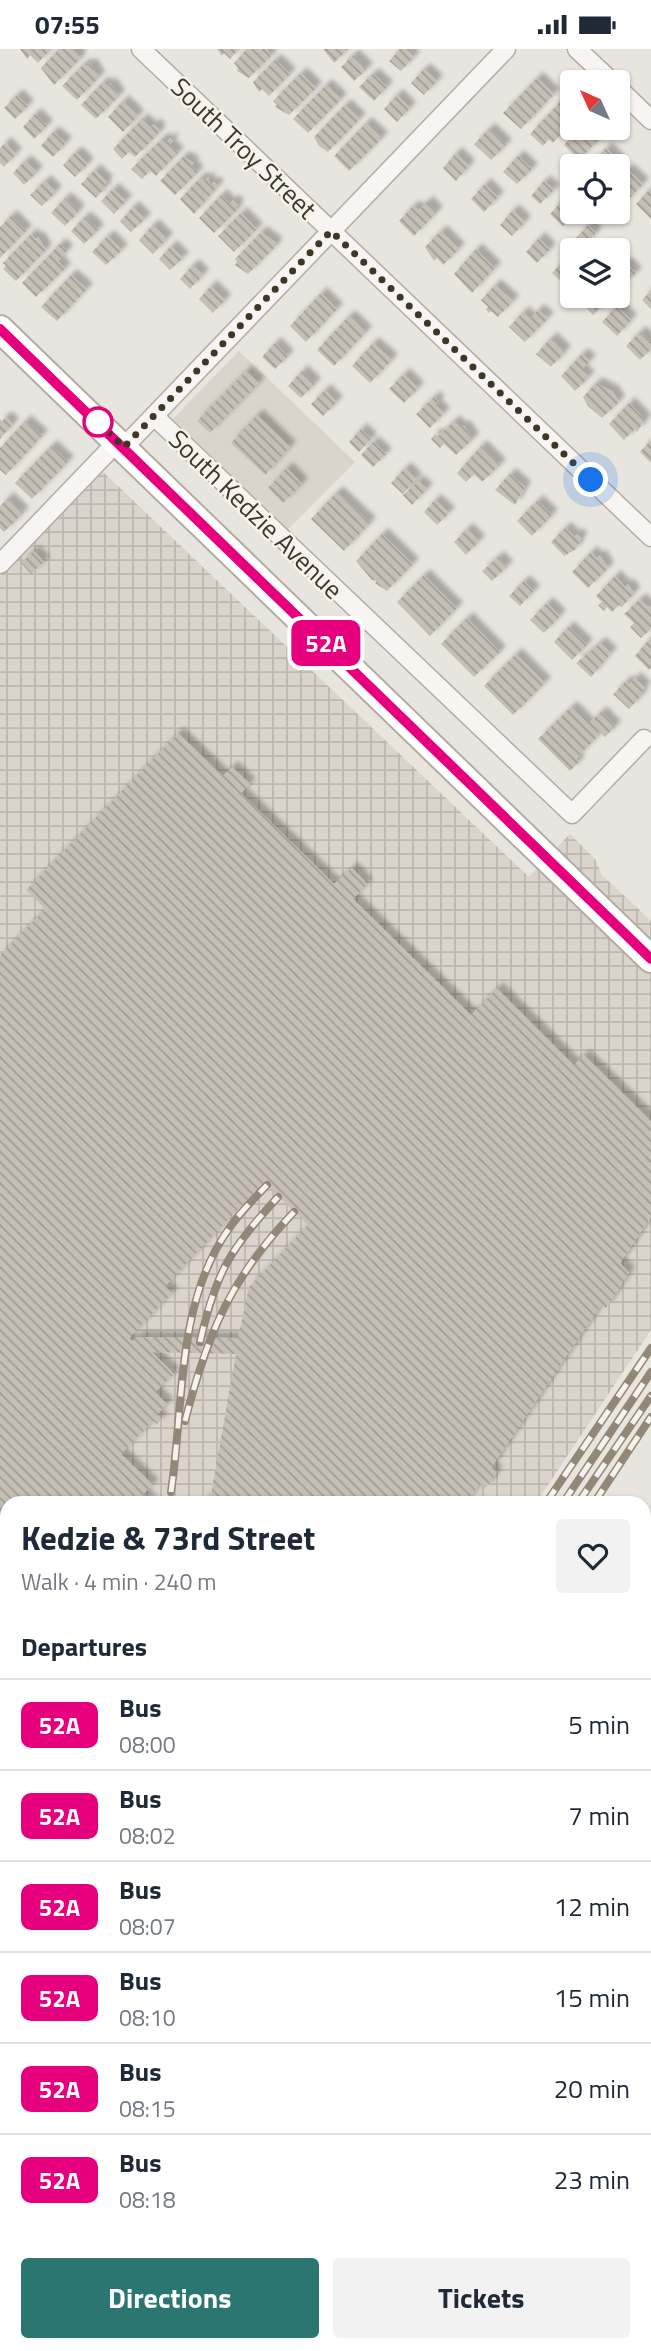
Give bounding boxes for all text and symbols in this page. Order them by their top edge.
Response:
text: 07:55 [35,5,100,44]
street label: South Troy Street [162,68,326,228]
north arrow [560,70,630,140]
map controls [560,70,630,308]
button: locate [560,154,630,224]
button: layers [560,238,630,308]
unlabelled marker [83,407,113,437]
street label: South Kedzie Avenue [160,420,352,608]
your location [573,462,608,497]
line badge: 52A [286,620,366,666]
text: 52A [305,625,347,661]
text: Kedzie & 73rd Street [21,1513,315,1563]
button: heart [556,1519,630,1593]
text: Walk · 4 min · 240 m [21,1564,217,1599]
text: Departures [21,1627,147,1666]
text: Bus [119,1688,161,1727]
text: 5 min [568,1705,630,1744]
text: 52A [39,1707,80,1743]
text: 08:00 [119,1727,176,1762]
text: Bus [119,1779,161,1818]
text: 7 min [568,1796,630,1835]
text: 52A [39,1798,80,1834]
text: 08:02 [119,1818,176,1853]
text: Bus [119,1870,161,1909]
text: 12 min [554,1887,630,1926]
text: 52A [39,1889,80,1925]
text: 08:07 [119,1909,176,1944]
text: Bus [119,1961,161,2000]
text: 15 min [554,1978,630,2017]
text: 52A [39,1980,80,2016]
text: 08:10 [119,2000,176,2035]
text: Bus [119,2052,161,2091]
text: 20 min [554,2069,630,2108]
text: 52A [39,2071,80,2107]
text: 08:15 [119,2091,176,2126]
text: Bus [119,2143,161,2182]
text: 23 min [554,2160,630,2199]
text: 52A [39,2162,80,2198]
text: 08:18 [119,2182,176,2217]
button: Directions [21,2258,319,2338]
button: Tickets [333,2258,630,2338]

